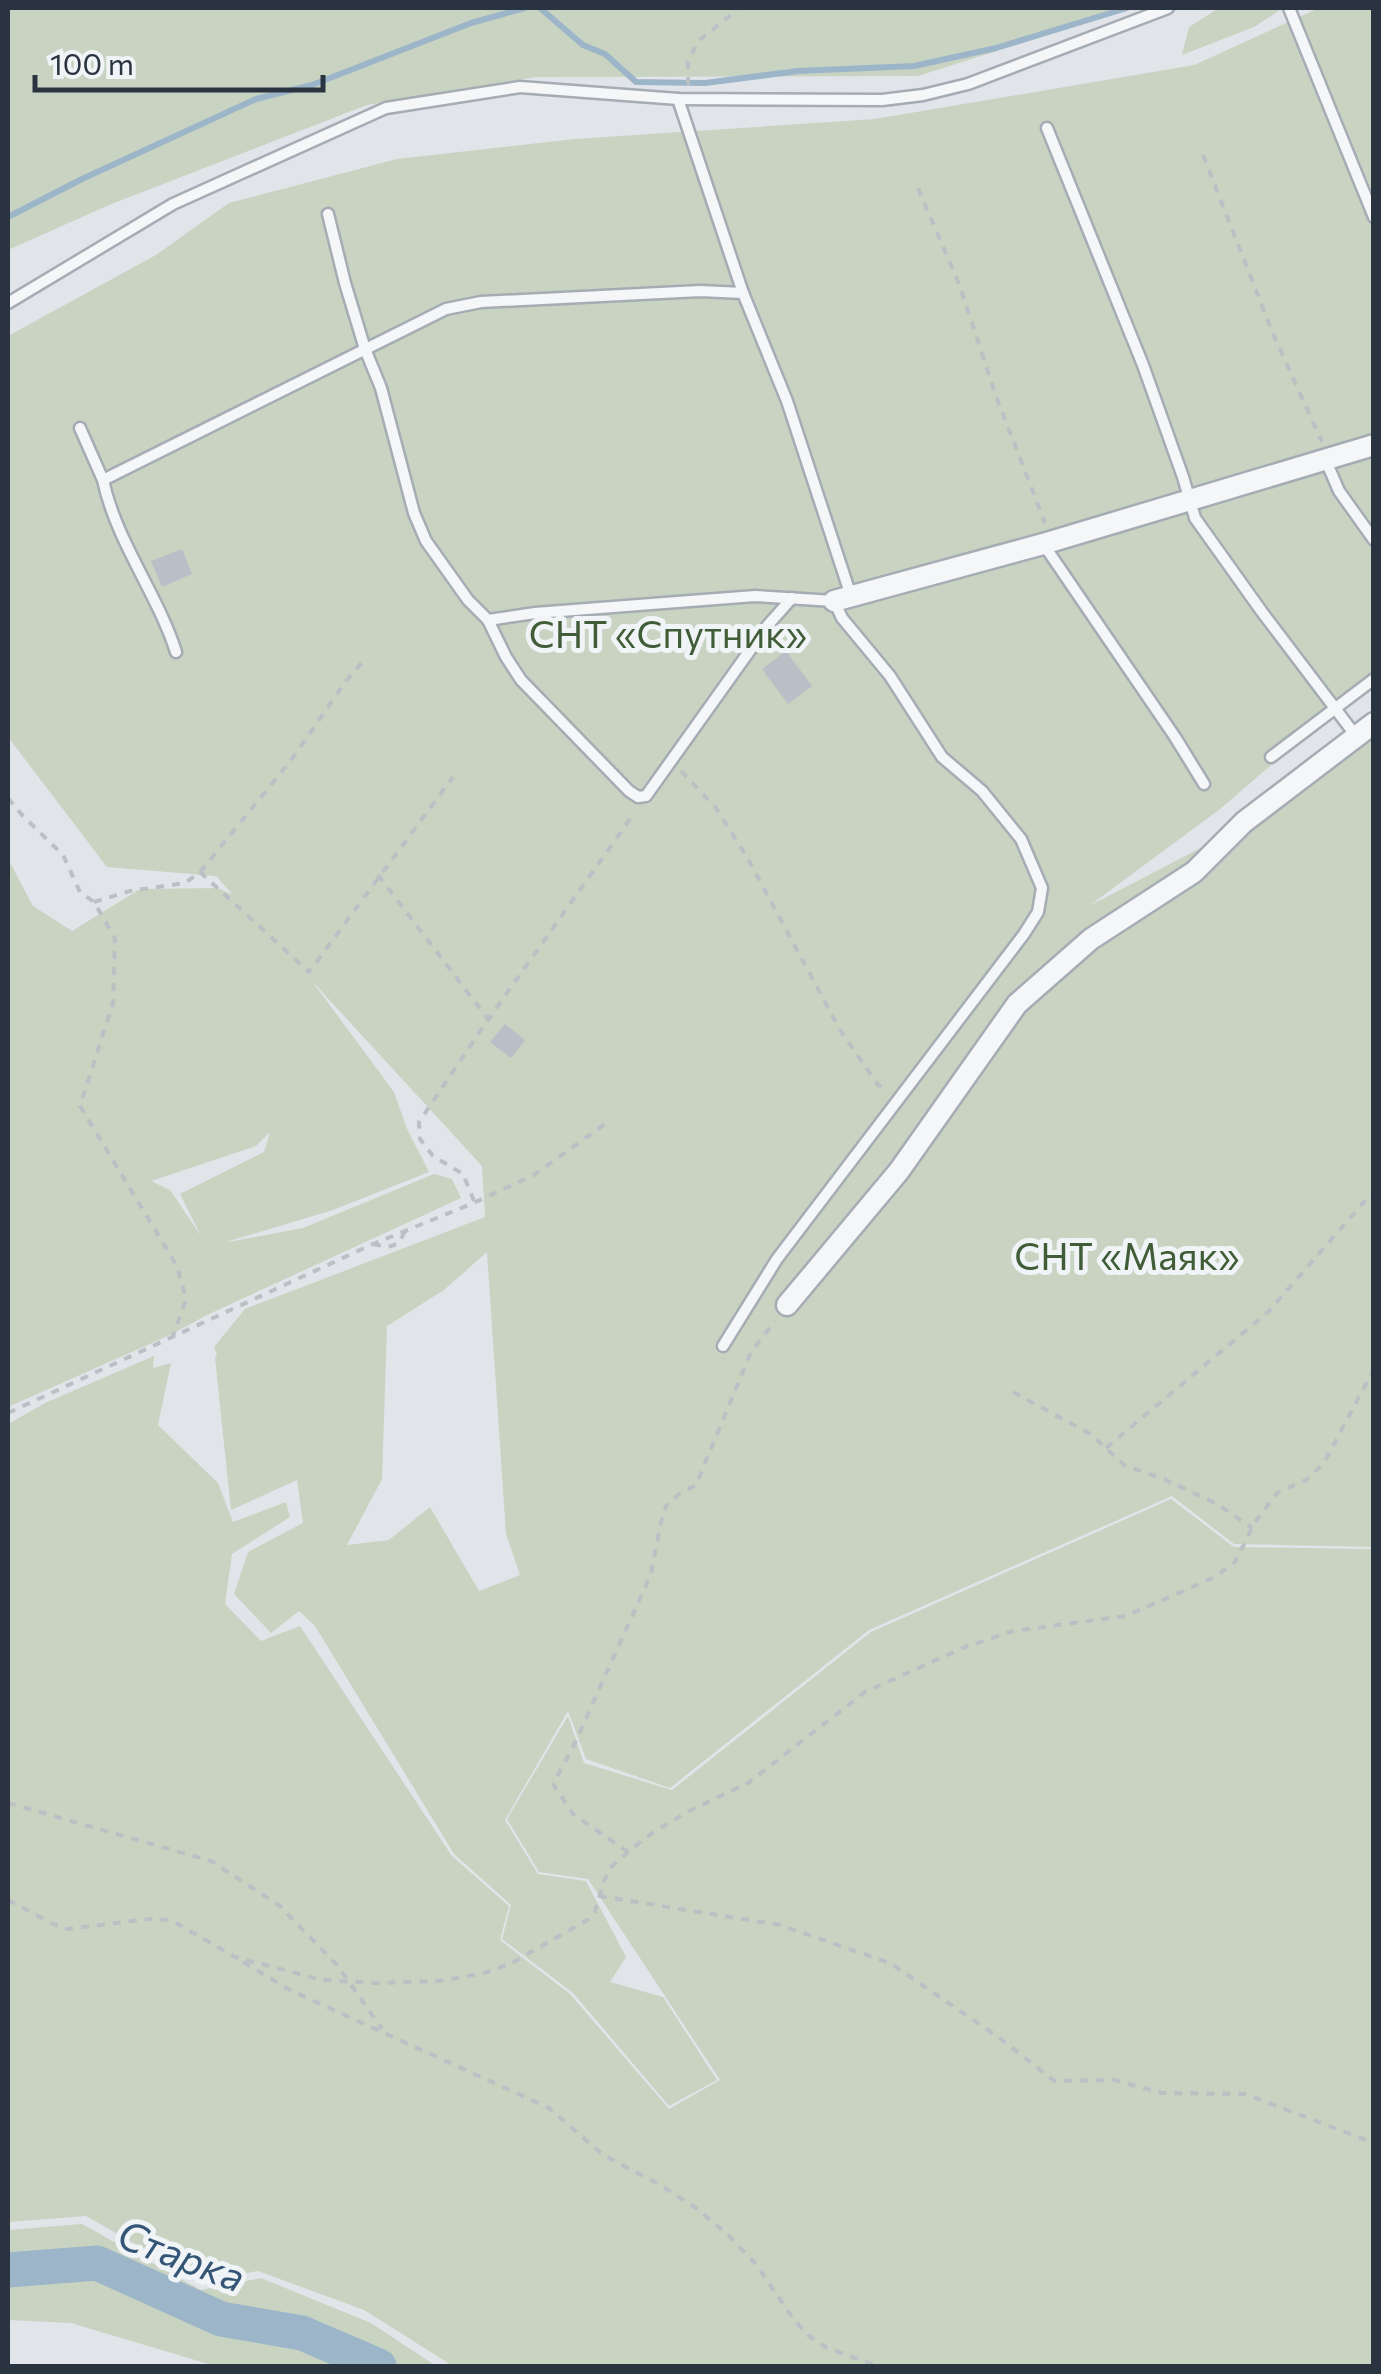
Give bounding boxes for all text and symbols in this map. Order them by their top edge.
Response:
scale bar [35,30,322,92]
text: 100 m [50,44,134,81]
park label: СНТ «Спутник» [529,609,807,656]
park label: СНТ «Маяк» [1014,1231,1240,1278]
water label: Старка [112,2208,252,2300]

